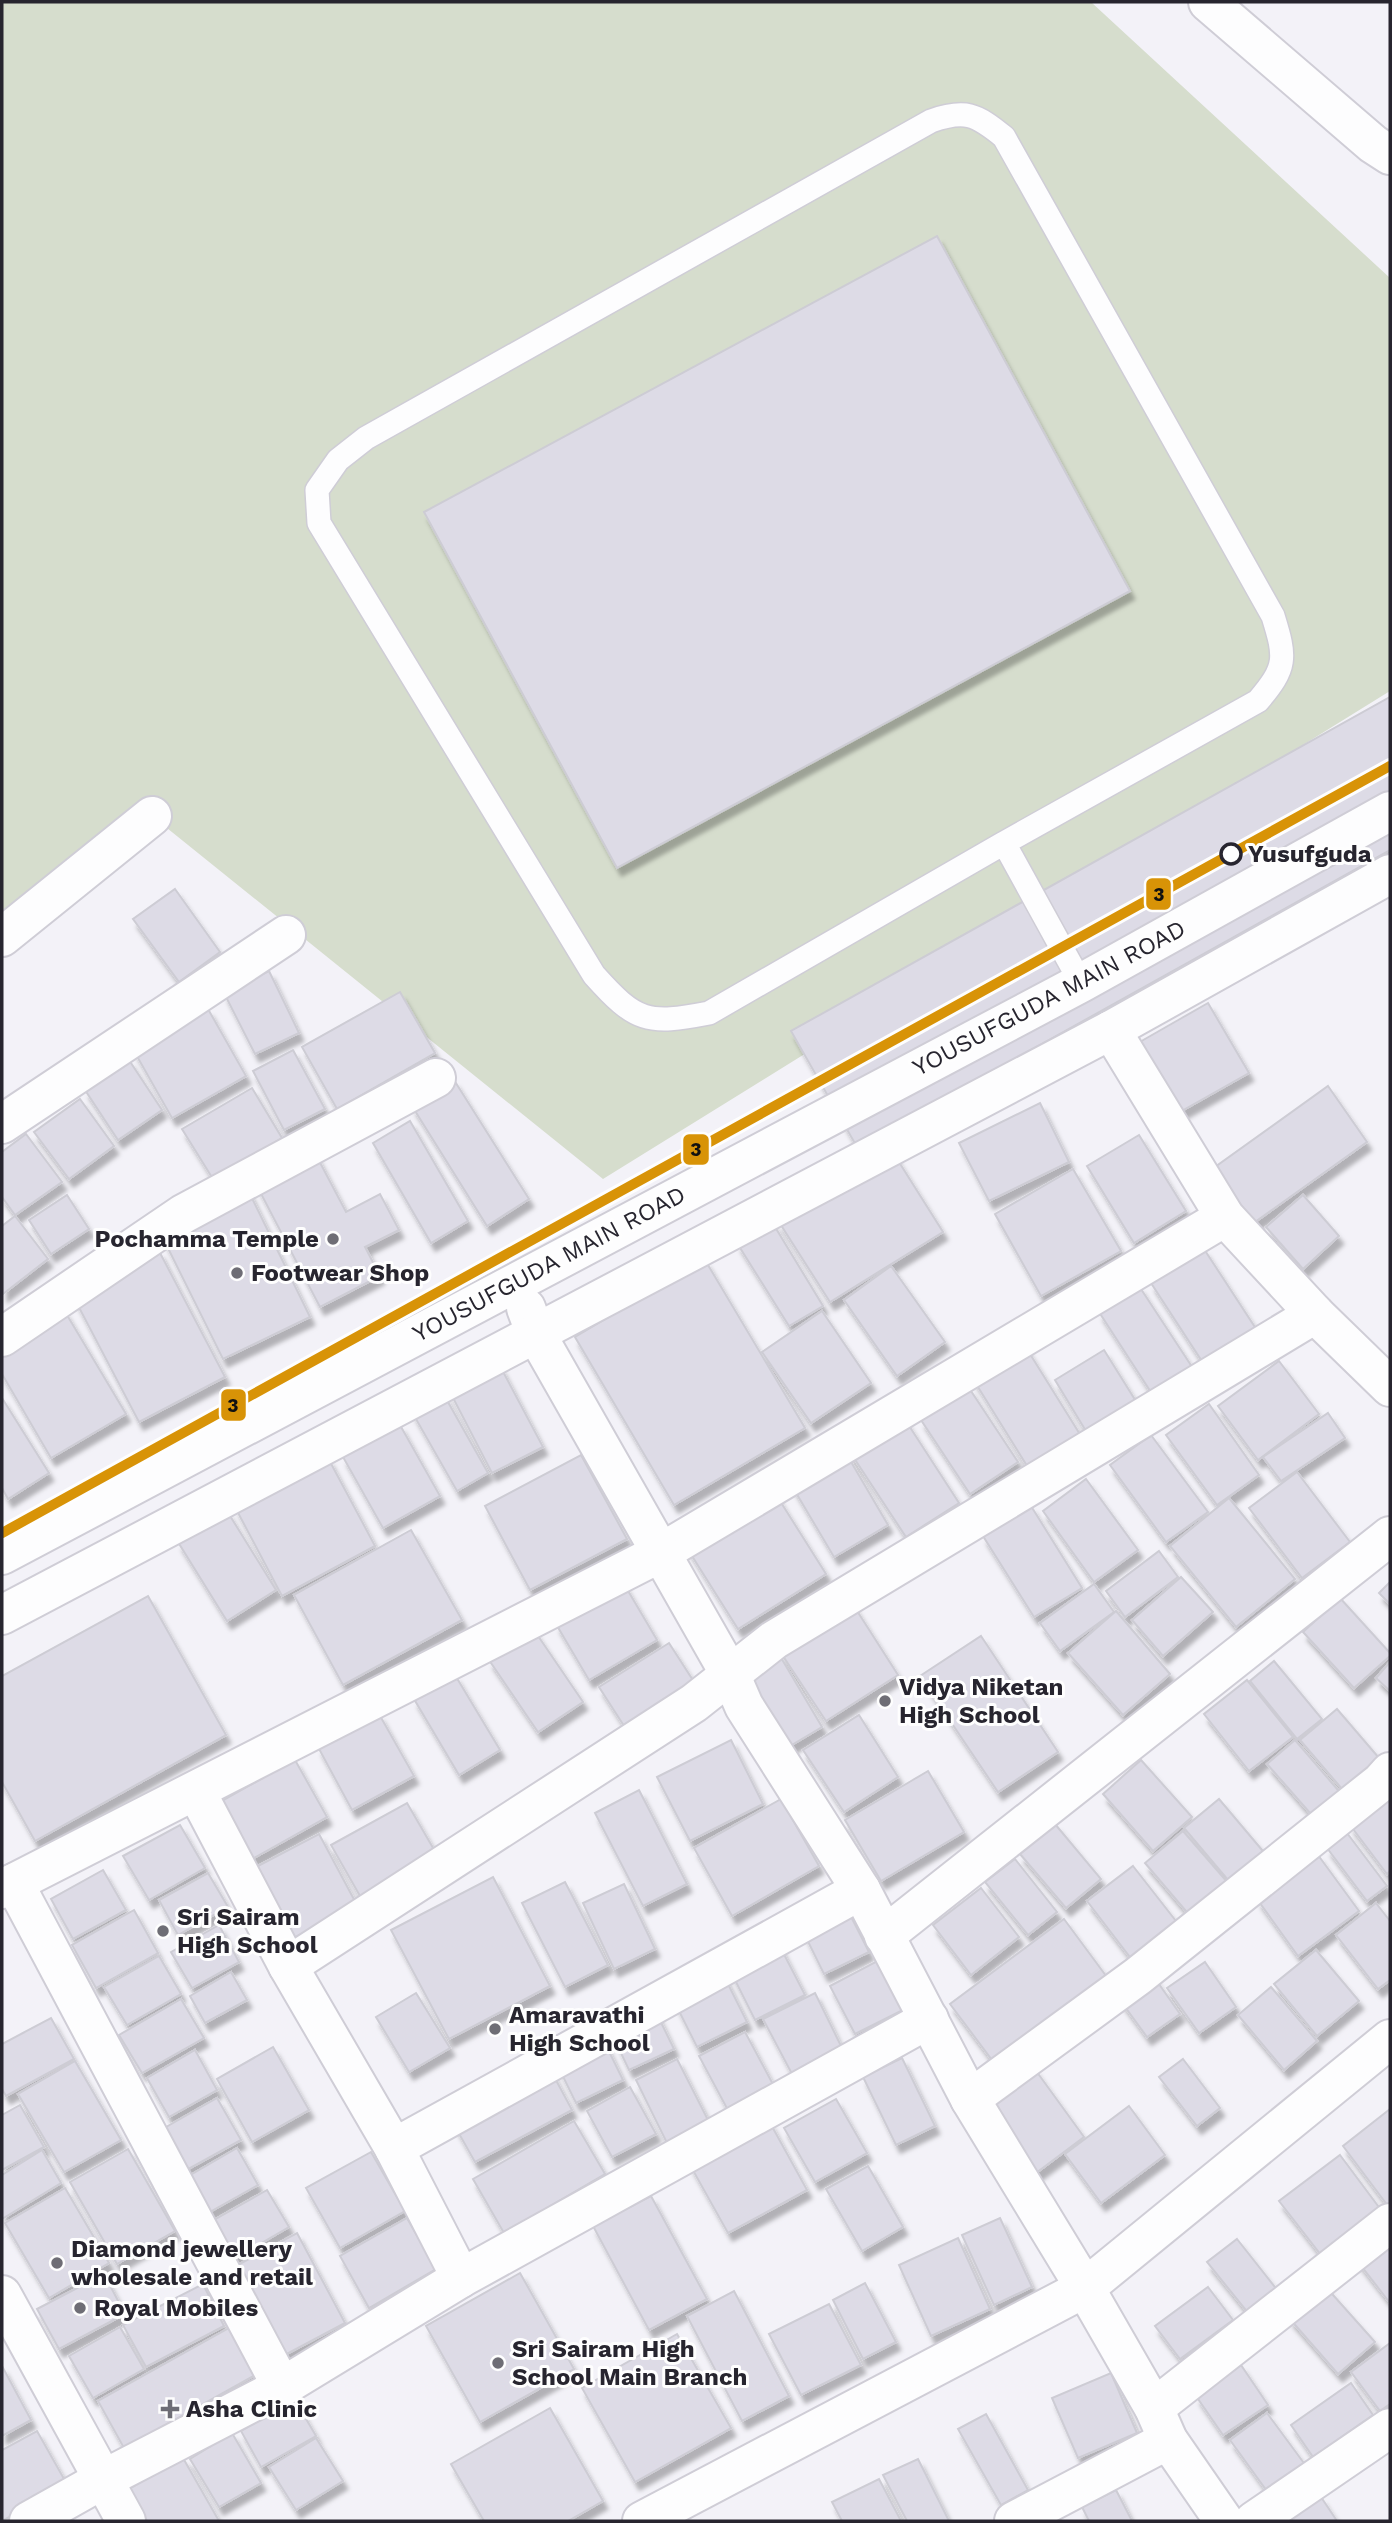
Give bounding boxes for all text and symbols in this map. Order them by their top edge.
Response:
place label: Yusufguda [1248,840,1372,868]
marker: Yusufguda [1220,843,1242,865]
line badge: 3 [1145,877,1172,911]
text: 3 [1153,883,1165,906]
street label: YOUSUFGUDA MAIN ROAD [908,914,1190,1082]
line badge: 3 [682,1133,710,1166]
text: 3 [690,1138,702,1161]
street label: YOUSUFGUDA MAIN ROAD [408,1180,690,1348]
place label: Pochamma Temple [95,1225,319,1253]
marker: Pochamma Temple [325,1231,341,1247]
place label: Footwear Shop [251,1259,429,1287]
marker: Footwear Shop [229,1265,245,1281]
line badge: 3 [220,1388,247,1422]
text: 3 [227,1394,239,1417]
place label: Vidya Niketan High School [899,1673,1064,1729]
marker: Vidya Niketan High School [877,1693,893,1709]
place label: Sri Sairam High School [177,1903,318,1959]
marker: Sri Sairam High School [155,1923,171,1939]
place label: Amaravathi High School [509,2001,650,2057]
marker: Amaravathi High School [487,2021,503,2037]
place label: Diamond jewellery wholesale and retail [71,2235,313,2291]
marker: Diamond jewellery wholesale and retail [49,2255,65,2271]
place label: Royal Mobiles [94,2294,259,2322]
marker: Royal Mobiles [72,2300,88,2316]
place label: Sri Sairam High School Main Branch [512,2335,747,2391]
marker: Sri Sairam High School Main Branch [490,2355,506,2371]
place label: Asha Clinic [186,2395,317,2423]
marker: Asha Clinic [160,2399,180,2419]

